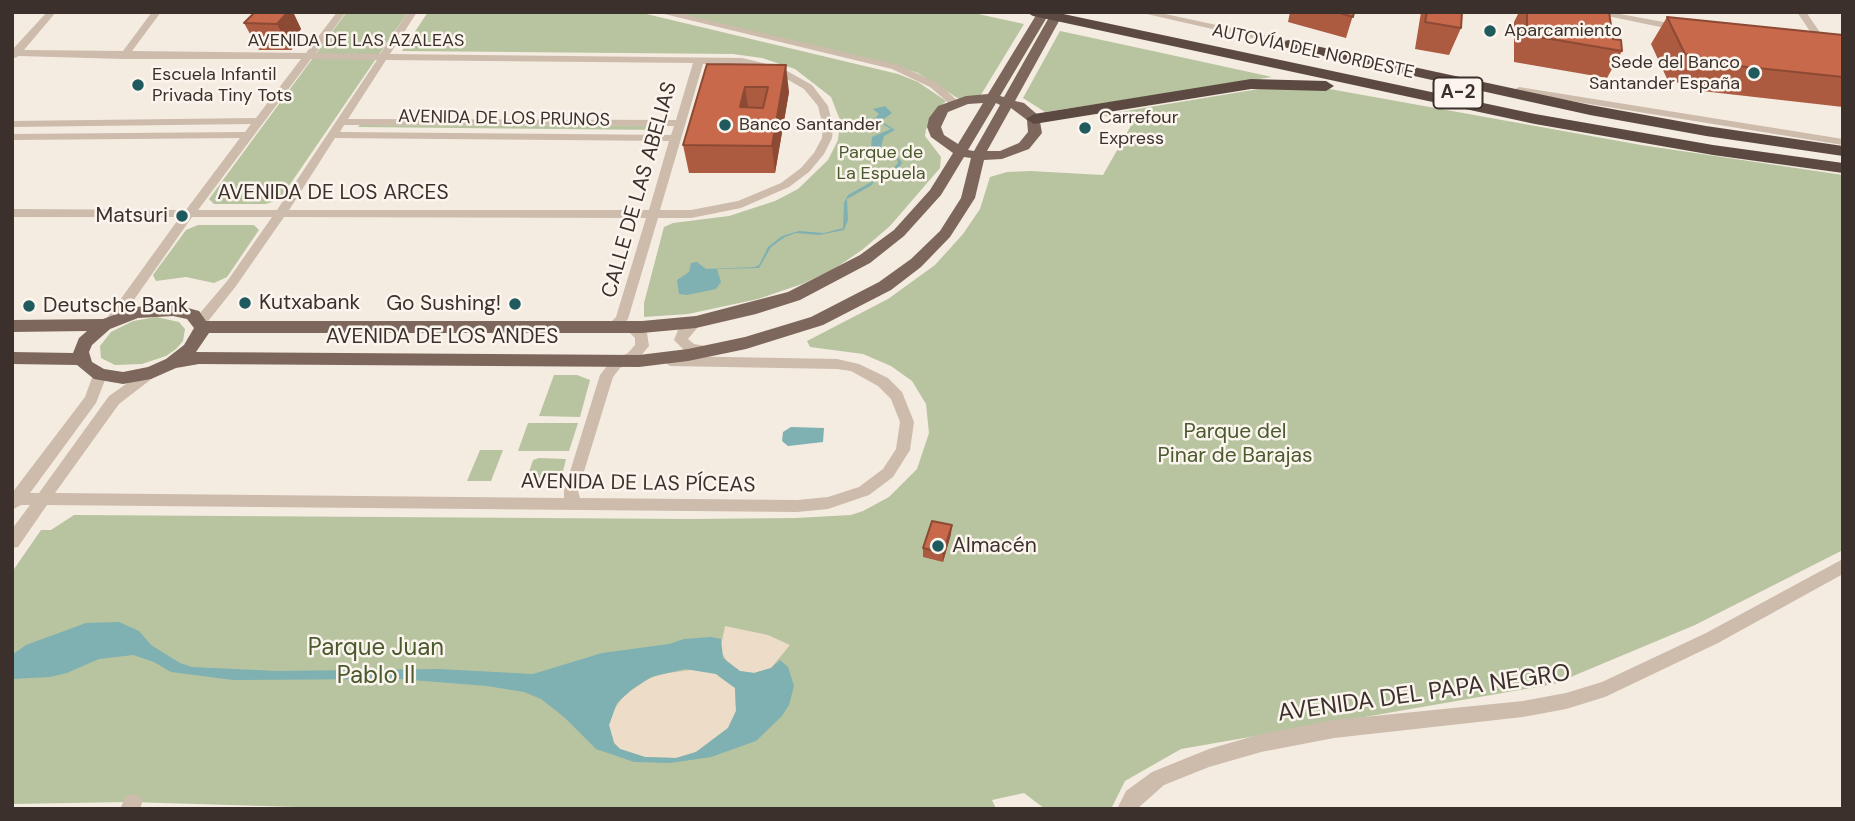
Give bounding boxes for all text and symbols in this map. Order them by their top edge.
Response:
street label: AUTOVÍA DEL NORDESTE [1210,20,1416,84]
place label: Aparcamiento [1504,20,1622,42]
marker: Aparcamiento [1482,23,1498,39]
street label: AVENIDA DE LAS AZALEAS [248,30,464,52]
place label: Sede del Banco Santander España [1589,52,1740,94]
place label: Escuela Infantil Privada Tiny Tots [152,64,292,106]
marker: Sede del Banco Santander España [1746,65,1762,81]
marker: Escuela Infantil Privada Tiny Tots [130,77,146,93]
road number: A-2 [1434,78,1482,108]
street label: CALLE DE LAS ABELIAS [597,79,683,301]
street label: AVENIDA DE LOS PRUNOS [398,106,610,132]
place label: Carrefour Express [1099,107,1178,150]
place label: Banco Santander [739,114,882,136]
marker: Banco Santander [717,117,733,133]
marker: Carrefour Express [1077,120,1093,136]
park label: Parque de La Espuela [837,142,925,184]
street label: AVENIDA DE LOS ARCES [217,180,449,206]
place label: Matsuri [96,203,168,229]
marker: Matsuri [174,208,190,224]
place label: Kutxabank [259,290,360,316]
place label: Go Sushing! [386,291,501,317]
place label: Deutsche Bank [43,293,189,319]
marker: Kutxabank [237,295,253,311]
marker: Go Sushing! [507,296,523,312]
marker: Deutsche Bank [21,298,37,314]
street label: AVENIDA DE LOS ANDES [326,324,558,350]
park label: Parque del Pinar de Barajas [1157,419,1313,469]
street label: AVENIDA DE LAS PÍCEAS [520,469,756,499]
place label: Almacén [952,533,1037,559]
marker: Almacén [930,538,946,554]
park label: Parque Juan Pablo II [308,635,444,691]
street label: AVENIDA DEL PAPA NEGRO [1276,659,1572,729]

